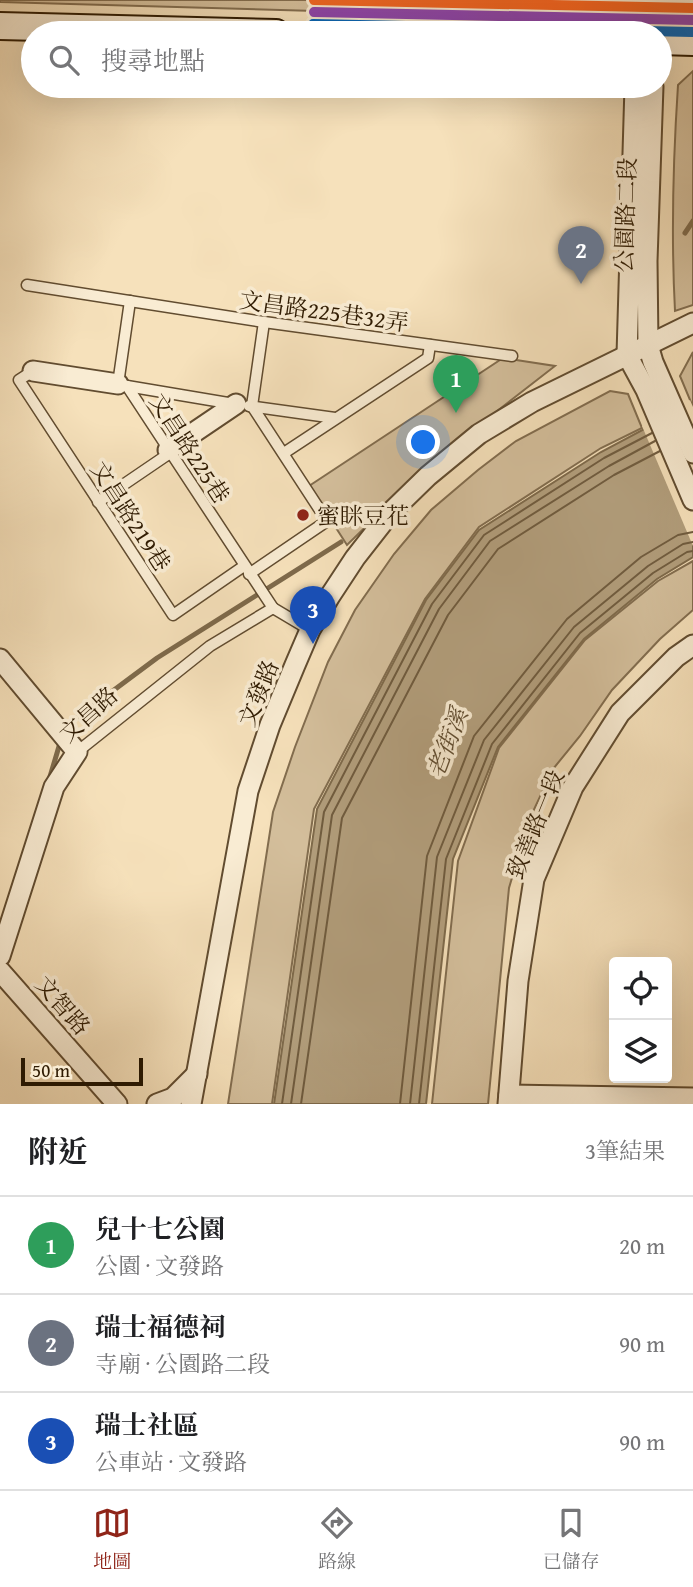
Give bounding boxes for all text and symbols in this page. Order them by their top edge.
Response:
search box [21,21,672,98]
icon: search [45,41,83,79]
text: 搜尋地點 [101,41,205,80]
street label: 公園路二段 [607,157,643,273]
pin: 2 [558,226,604,284]
street label: 文昌路225巷32弄 [237,283,411,339]
pin: 1 [433,355,479,413]
street label: 文昌路225巷 [142,386,238,510]
your location [406,425,440,459]
street label: 文昌路219巷 [83,454,179,578]
place label: 蜜眯豆花 [317,499,409,532]
marker: 蜜眯豆花 [295,507,311,523]
pin: 3 [290,586,336,644]
street label: 文發路 [230,655,286,731]
street label: 文昌路 [51,679,125,749]
water label: 老街溪 [418,700,477,783]
street label: 致善路一段 [498,765,572,883]
map controls [609,957,672,1083]
button: locate [609,957,672,1020]
street label: 文智路 [28,968,98,1042]
button: layers [609,1020,672,1083]
scale bar [21,1055,144,1087]
text: 50 m [32,1056,70,1084]
text: 附近 [28,1129,88,1173]
text: 3筆結果 [585,1134,665,1167]
text: 兒十七公園 [95,1209,225,1248]
text: 1 [45,1229,57,1262]
text: 20 m [619,1229,665,1262]
text: 公園 · 文發路 [95,1249,224,1282]
text: 瑞士福德祠 [95,1307,225,1346]
text: 2 [45,1327,57,1360]
text: 90 m [619,1327,665,1360]
text: 寺廟 · 公園路二段 [95,1347,270,1380]
text: 瑞士社區 [95,1405,199,1444]
text: 3 [45,1425,57,1458]
text: 90 m [619,1425,665,1458]
text: 公車站 · 文發路 [95,1445,247,1478]
tab: 地圖 [93,1504,131,1575]
tab: 路線 [318,1504,356,1575]
tab: 已儲存 [543,1504,600,1575]

